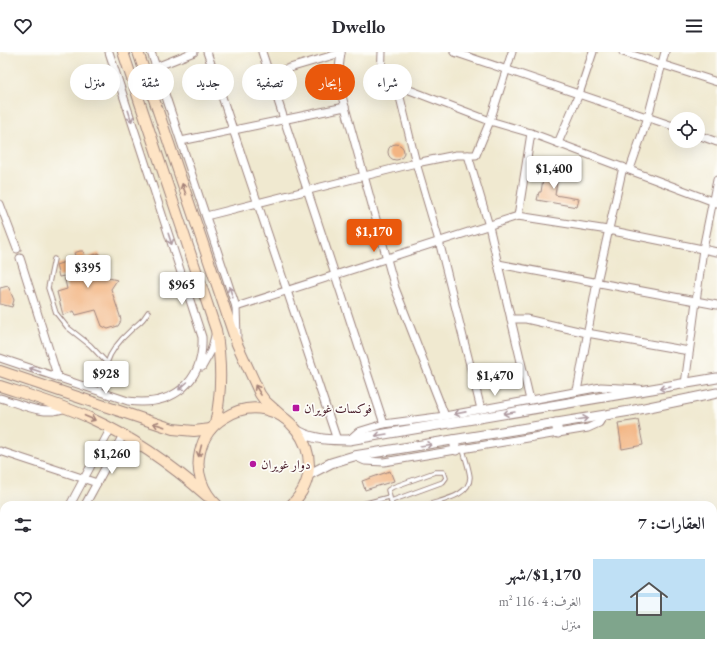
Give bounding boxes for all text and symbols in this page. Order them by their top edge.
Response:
icon: heart [12,15,34,37]
text: Dwello [332,15,385,38]
icon: menu [683,15,705,37]
chip: منزل [70,64,120,100]
chip: شقة [128,64,174,100]
chip: جديد [182,64,234,100]
chip: تصفية [242,64,297,100]
chip: إيجار [305,64,355,100]
chip: شراء [363,64,412,100]
one-way arrow [127,109,134,122]
map controls [669,112,705,148]
button: locate [669,112,705,148]
pin: $1,400 [521,156,587,190]
text: $1,400 [536,160,572,177]
one-way arrow [180,183,188,195]
pin: $1,170 [341,219,407,253]
text: $1,170 [356,223,392,240]
one-way arrow [167,233,174,246]
pin: $395 [64,255,112,289]
text: $395 [75,259,101,276]
pin: $965 [158,272,206,306]
text: $965 [169,276,195,293]
one-way arrow [227,286,234,299]
pin: $928 [82,361,130,395]
pin: $1,470 [462,363,528,397]
text: $928 [93,365,119,382]
one-way arrow [29,366,42,373]
text: $1,470 [477,367,513,384]
one-way arrow [179,381,189,390]
one-way arrow [253,384,261,396]
one-way arrow [659,384,672,392]
place label: فوكسات غويران [304,400,372,417]
marker: فوكسات غويران [291,403,301,413]
one-way arrow [454,410,467,418]
one-way arrow [503,410,516,418]
one-way arrow [83,415,95,422]
one-way arrow [575,415,588,423]
one-way arrow [153,421,166,428]
one-way arrow [375,431,388,439]
one-way arrow [419,440,432,448]
pin: $1,260 [79,441,145,475]
one-way arrow [196,444,204,457]
text: $1,260 [94,445,130,462]
place label: دوار غويران [261,456,311,473]
marker: دوار غويران [248,459,258,469]
text: العقارات: 7 [638,512,705,534]
icon: filters [12,514,34,536]
text: $1,170/شهر [507,563,581,585]
icon: home [625,575,673,623]
icon: heart [12,588,34,610]
text: الغرف: 4 · 116 m² [499,593,581,610]
text: منزل [561,616,581,633]

